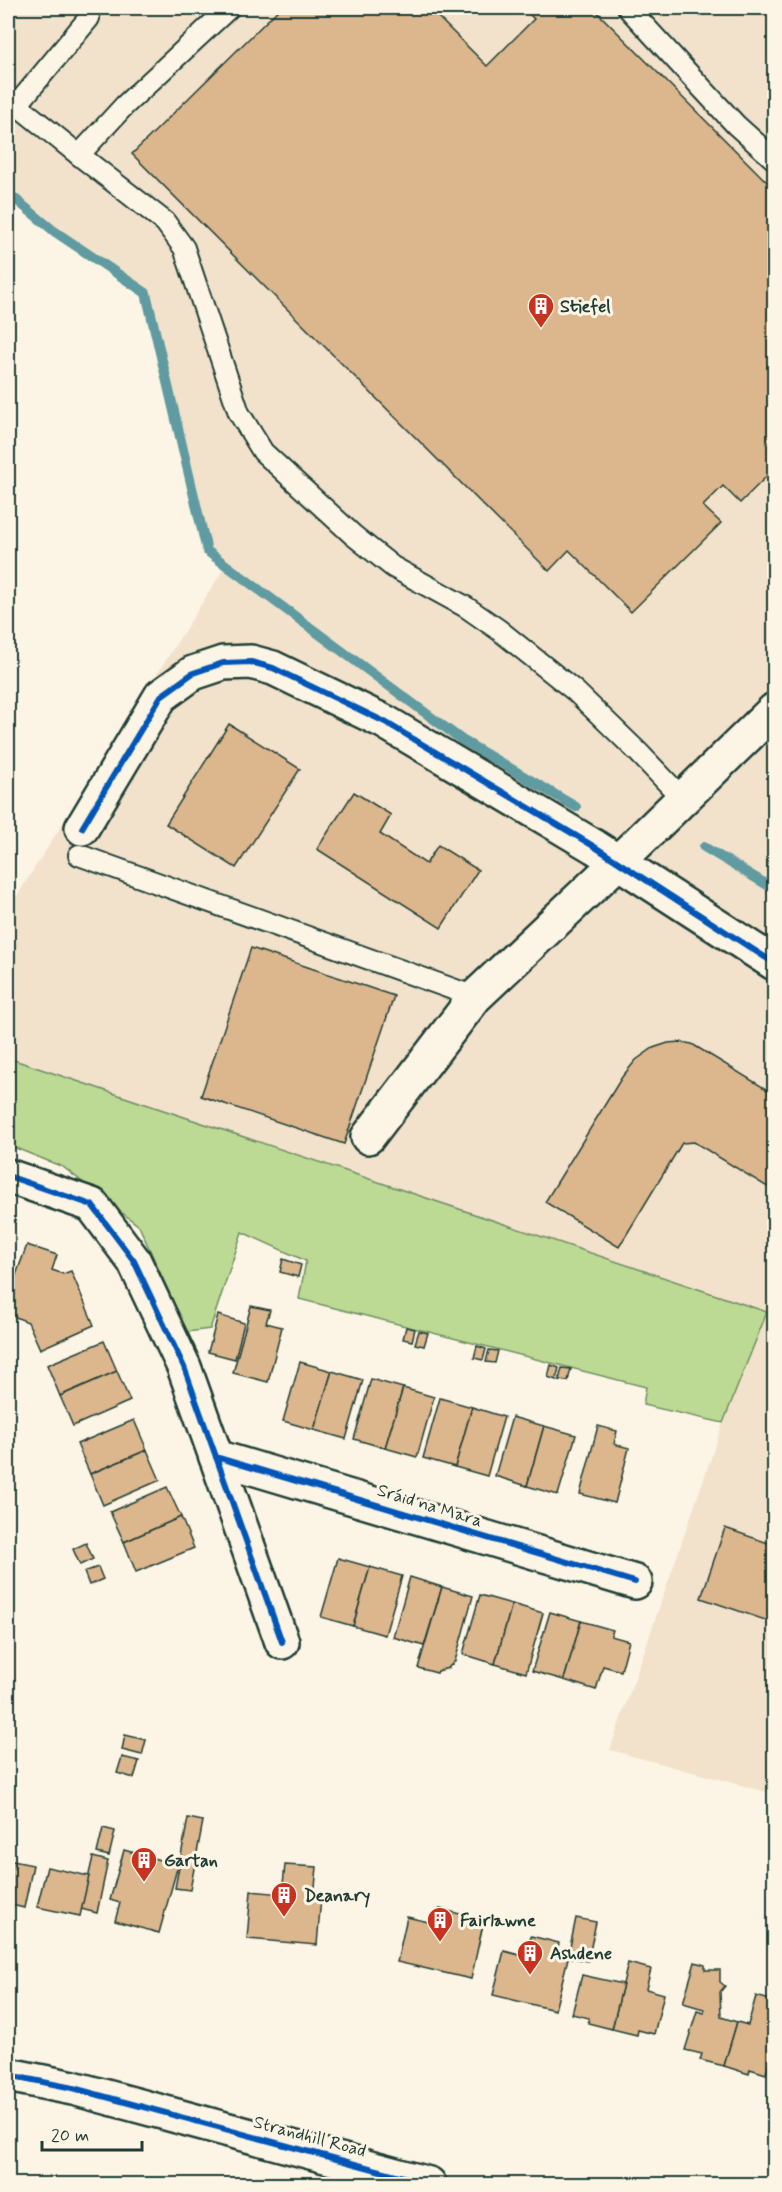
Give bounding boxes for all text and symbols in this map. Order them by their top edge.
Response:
building icon: Stiefel [526,291,556,329]
place label: Stiefel [560,295,611,319]
street label: Sráid na Mara [374,1479,485,1533]
building icon: Gartan [129,1845,159,1883]
place label: Gartan [164,1849,218,1873]
building icon: Deanary [269,1880,299,1918]
place label: Deanary [304,1884,370,1908]
building icon: Fairlawne [425,1905,455,1943]
place label: Fairlawne [460,1909,536,1933]
building icon: Ashdene [515,1938,545,1976]
place label: Ashdene [550,1942,612,1966]
street label: Strandhill Road [251,2110,369,2164]
scale bar [42,2114,142,2152]
text: 20 m [51,2124,89,2148]

